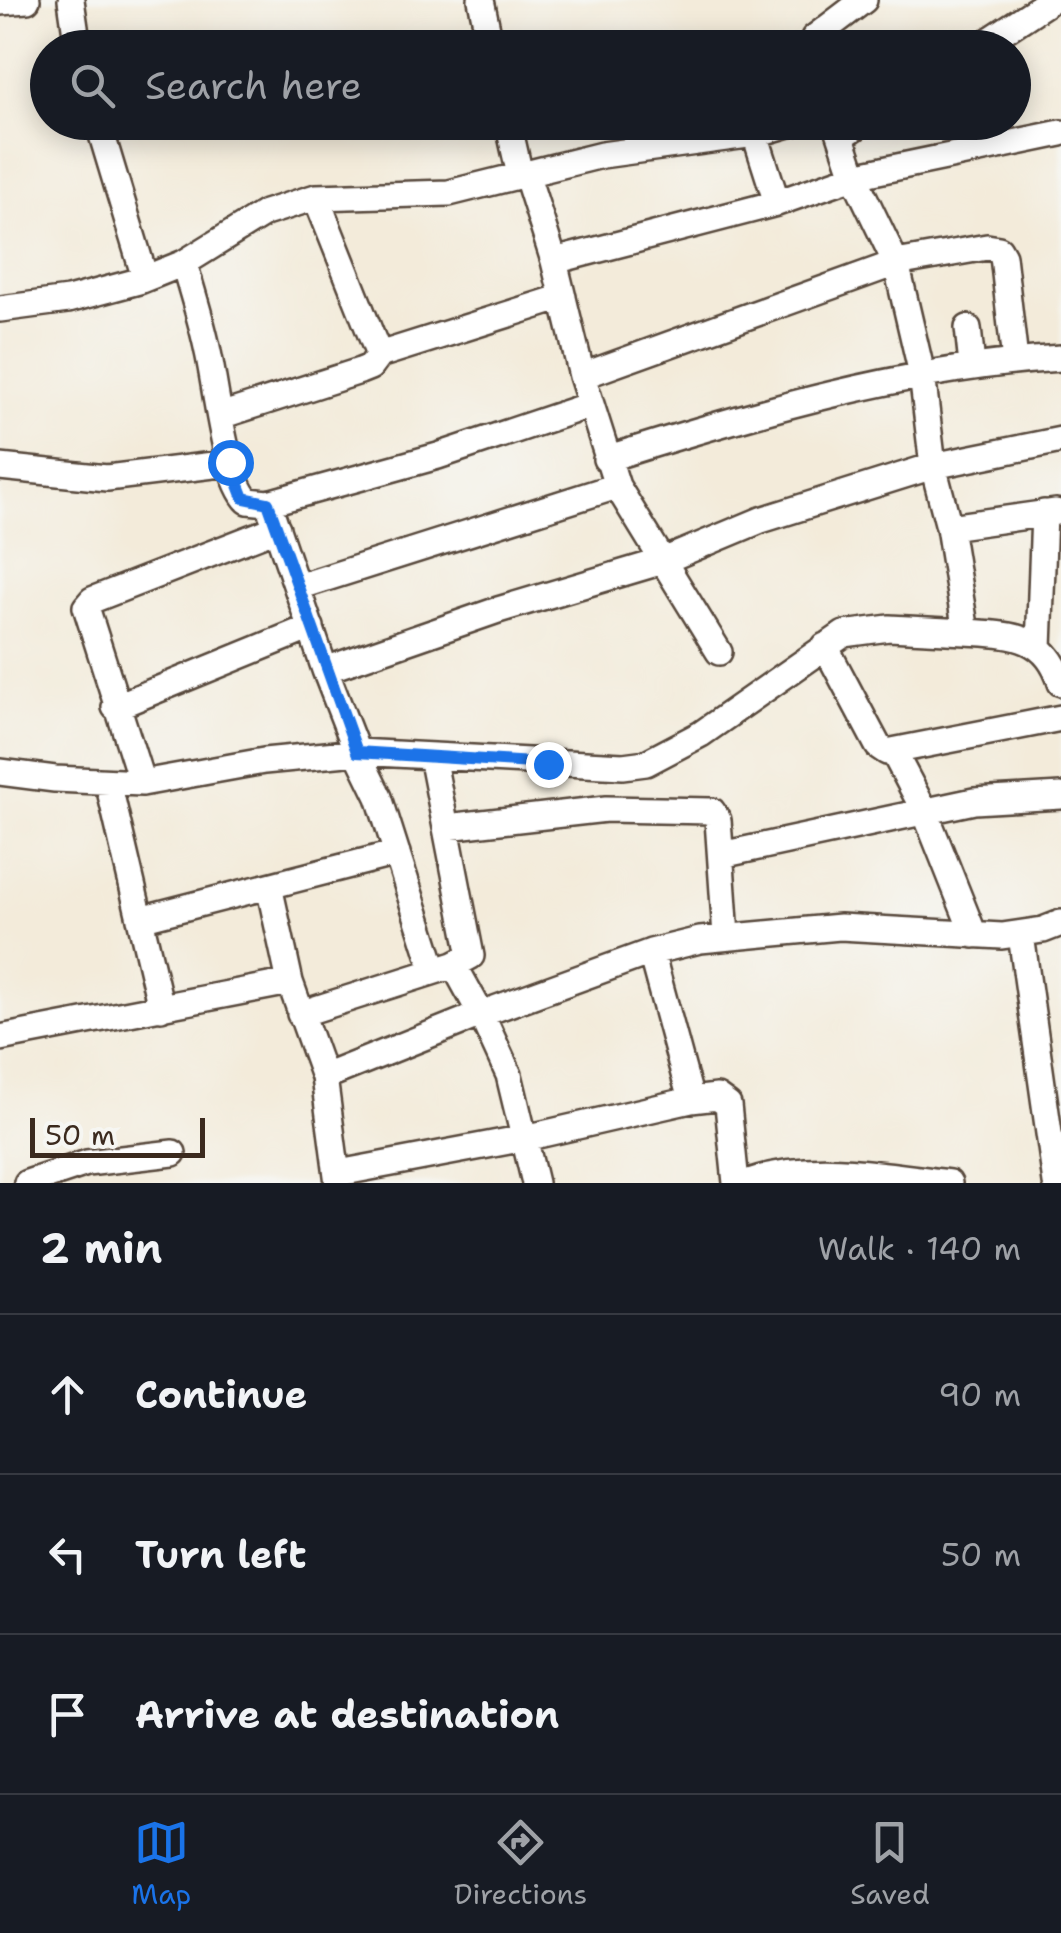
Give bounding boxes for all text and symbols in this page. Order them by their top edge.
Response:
search box [30,30,1031,140]
icon: search [65,58,120,113]
text: Search here [145,60,362,111]
route start [208,440,254,486]
route end [526,742,572,788]
scale bar [30,1113,205,1158]
text: 50 m [45,1116,115,1154]
text: 2 min [40,1220,162,1276]
text: Walk · 140 m [818,1227,1021,1270]
icon: ahead [40,1367,95,1422]
text: Continue [135,1369,307,1420]
text: 90 m [938,1373,1021,1416]
icon: left [40,1527,95,1582]
text: Turn left [135,1529,307,1580]
text: 50 m [941,1533,1021,1576]
icon: arrive [40,1687,95,1742]
text: Arrive at destination [135,1689,559,1740]
tab: Map [131,1815,191,1913]
tab: Directions [454,1815,587,1913]
tab: Saved [850,1815,930,1913]

